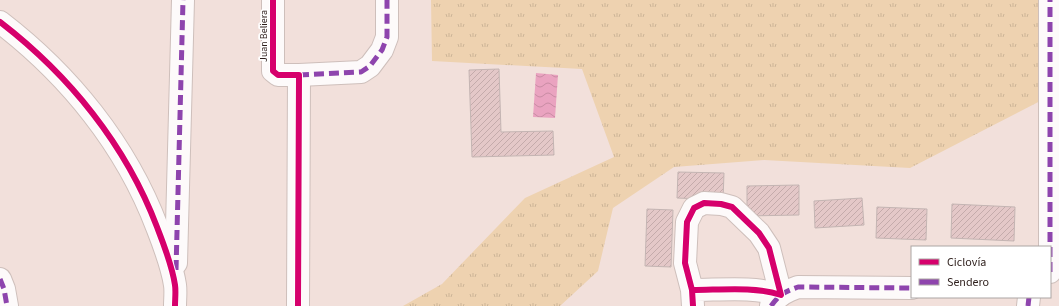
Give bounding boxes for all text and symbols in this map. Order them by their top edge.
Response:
street label: Juan Beliera [257,10,271,62]
legend [911,246,1051,298]
text: Ciclovía [947,254,986,271]
text: Sendero [947,274,989,291]

